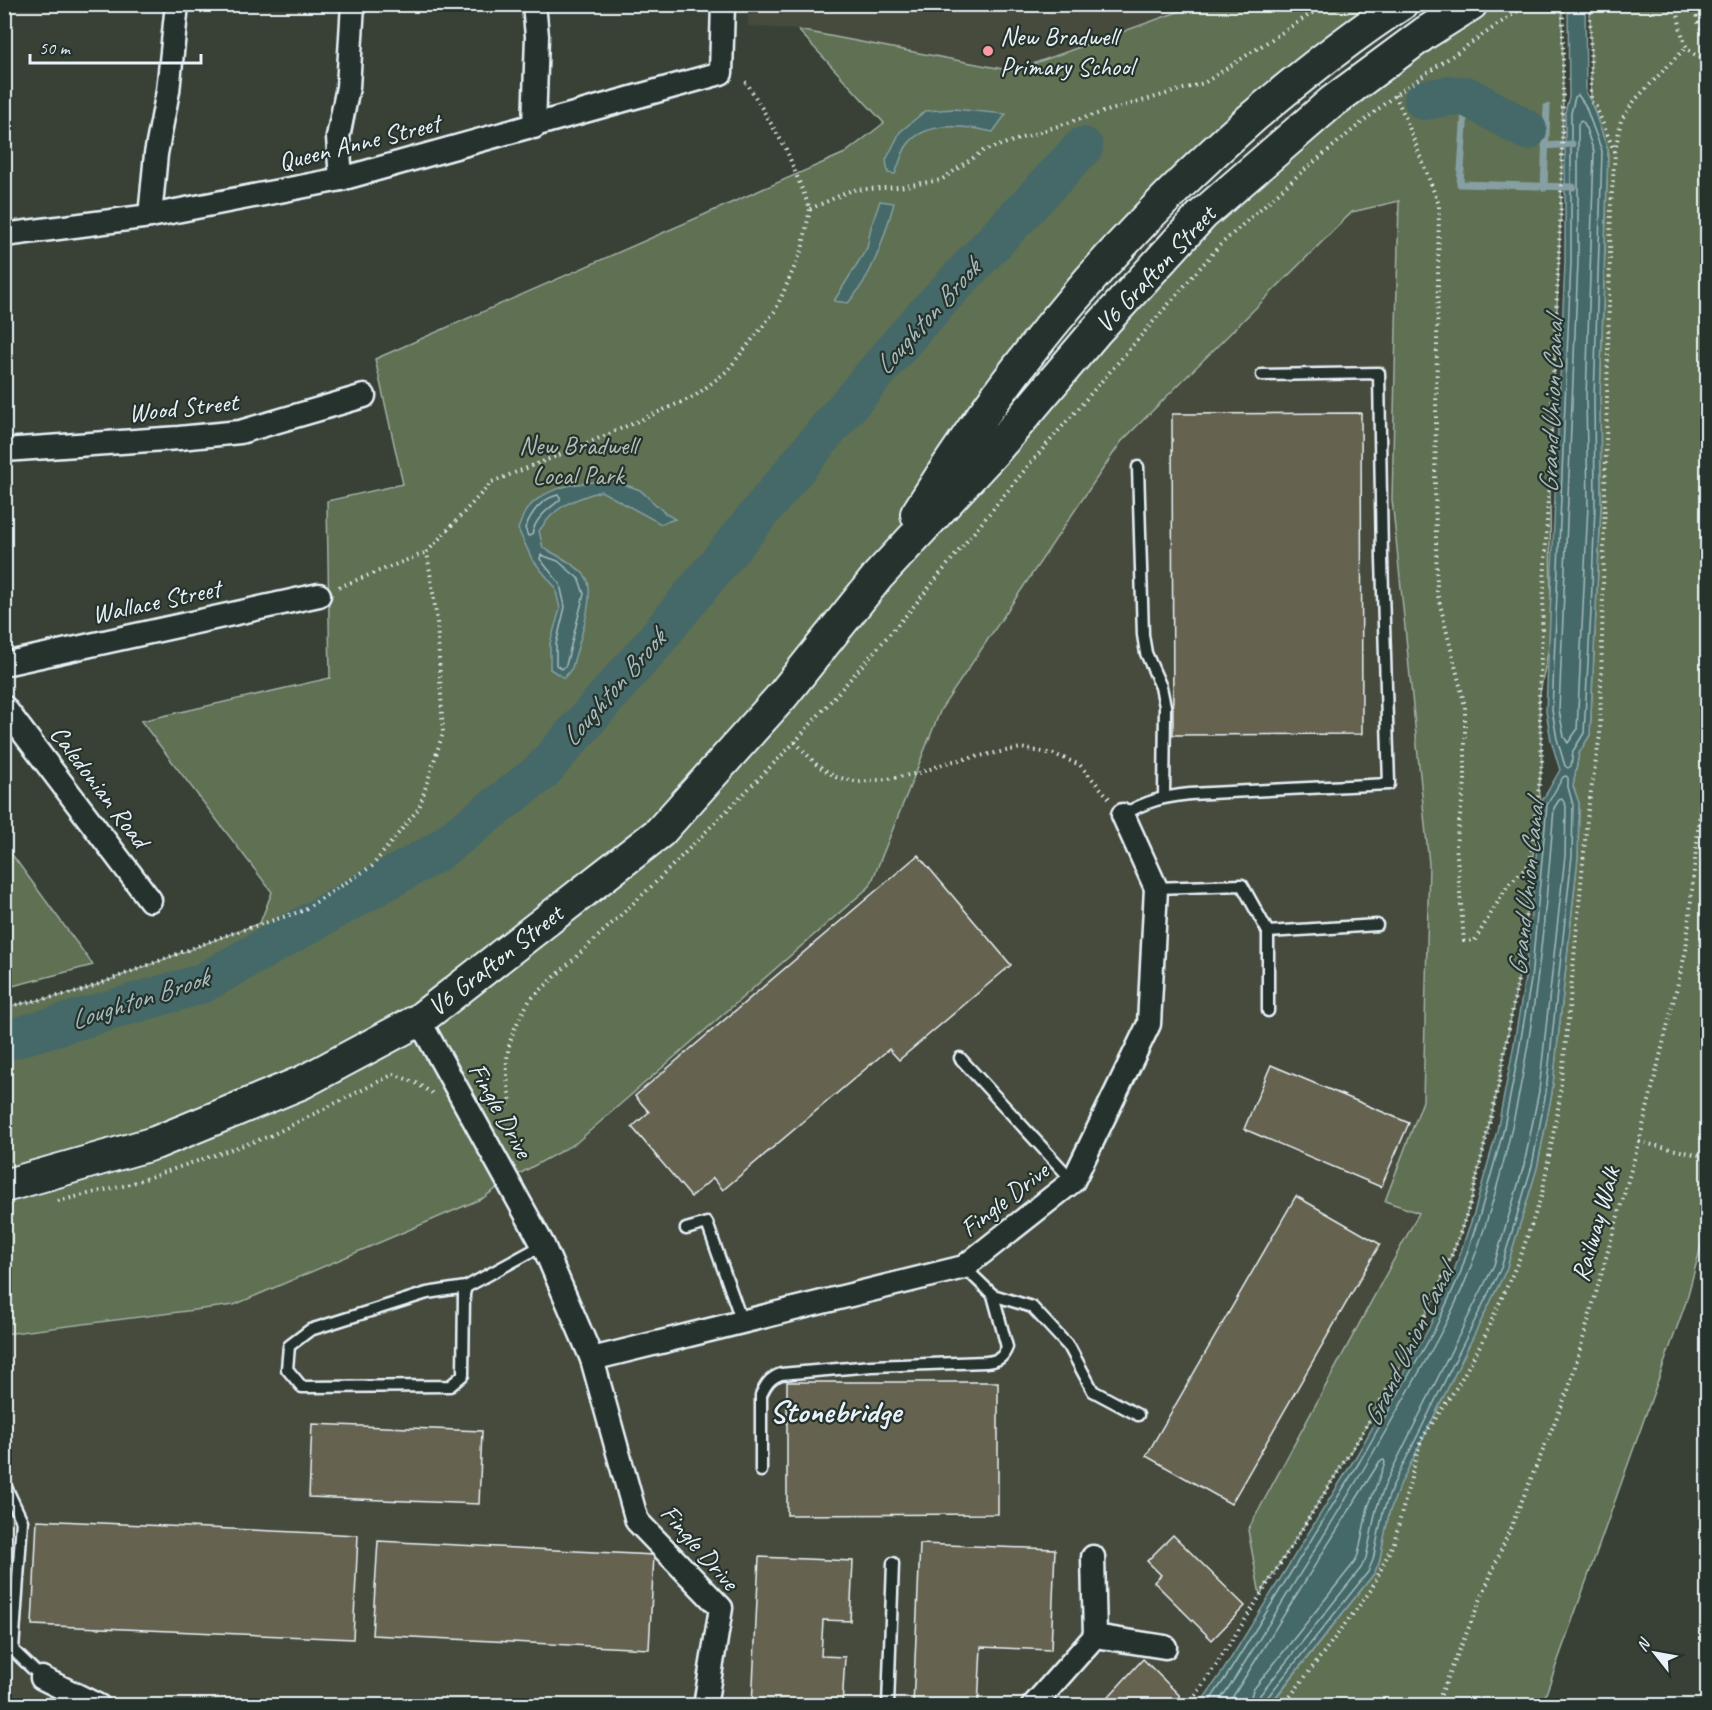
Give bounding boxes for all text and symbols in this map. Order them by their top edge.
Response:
place label: New Bradwell Primary School [1000,20,1138,83]
scale bar [30,27,201,65]
text: 50 m [39,37,72,59]
marker: New Bradwell Primary School [981,44,995,58]
street label: Queen Anne Street [275,106,447,179]
street label: V6 Grafton Street [1088,197,1224,340]
water label: Loughton Brook [867,249,991,381]
water label: Grand Union Canal [1531,309,1571,494]
street label: Wood Street [127,385,242,430]
park label: New Bradwell Local Park [519,429,642,492]
street label: Wallace Street [89,571,227,631]
water label: Loughton Brook [553,619,676,753]
street label: Caledonian Road [43,718,159,857]
water label: Grand Union Canal [1500,791,1553,977]
street label: V6 Grafton Street [421,896,571,1023]
water label: Loughton Brook [66,959,217,1037]
street label: Fingle Drive [461,1057,541,1166]
street label: Fingle Drive [953,1153,1057,1244]
street label: Railway Walk [1563,1162,1628,1285]
water label: Grand Union Canal [1355,1252,1466,1432]
district label: Stonebridge [769,1391,904,1432]
street label: Fingle Drive [653,1497,748,1599]
north arrow [1625,1623,1685,1683]
text: N [1632,1634,1656,1655]

